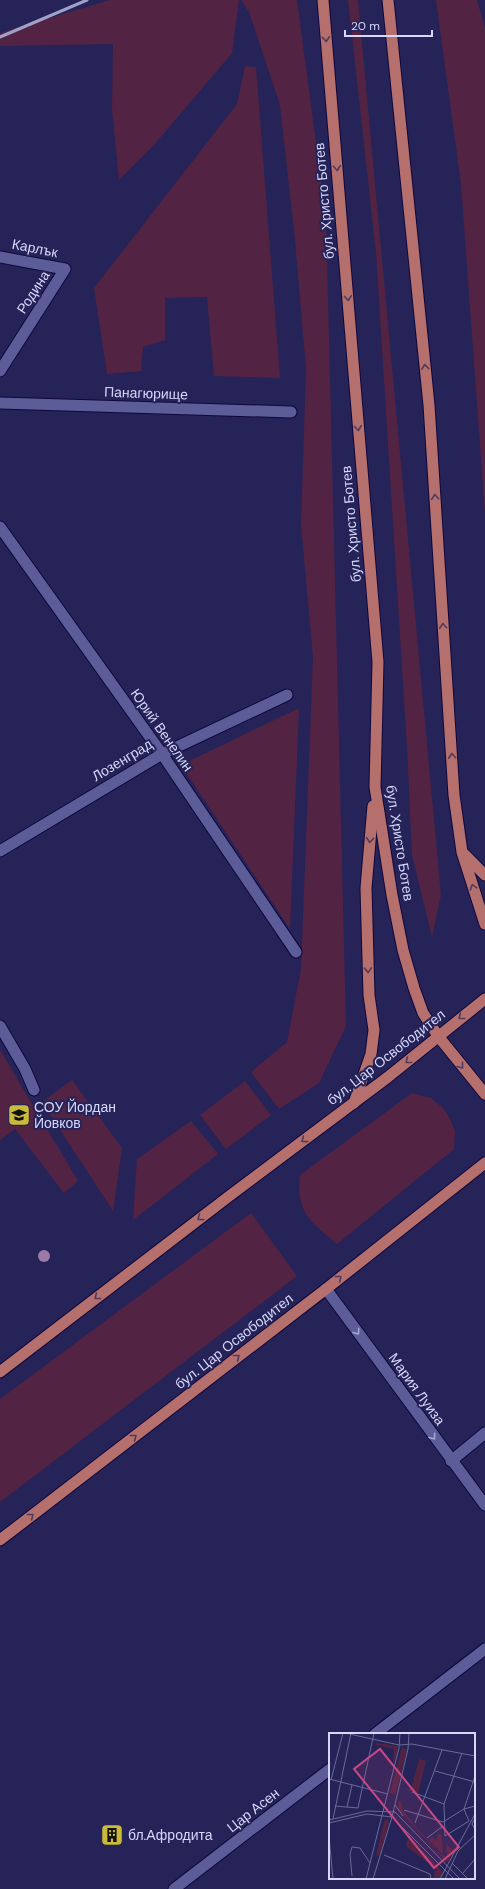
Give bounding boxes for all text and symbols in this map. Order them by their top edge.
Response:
scale bar [345,12,432,38]
text: 20 m [351,18,380,34]
one-way arrow [322,36,331,42]
street label: бул. Христо Ботев [310,142,338,260]
one-way arrow [332,165,341,171]
street label: Карлък [11,235,60,261]
street label: Родина [12,267,54,317]
one-way arrow [343,295,352,301]
one-way arrow [421,364,430,370]
street label: Панагюрище [104,383,188,403]
one-way arrow [354,425,363,431]
street label: бул. Христо Ботев [337,465,365,583]
one-way arrow [430,494,439,500]
one-way arrow [439,623,448,629]
street label: Юрий Венелин [127,685,197,775]
street label: Лозенград [88,735,156,785]
one-way arrow [447,753,456,759]
street label: бул. Христо Ботев [382,784,418,902]
one-way arrow [366,837,375,843]
one-way arrow [469,883,478,890]
one-way arrow [364,967,372,973]
street label: бул. Цар Освободител [323,1005,449,1109]
one-way arrow [459,1013,466,1020]
one-way arrow [405,1056,412,1063]
one-way arrow [456,1061,463,1068]
place label: СОУ Йордан Йовков [34,1098,116,1132]
school or university icon: СОУ Йордан Йовков [6,1102,32,1128]
one-way arrow [302,1135,309,1142]
one-way arrow [198,1213,205,1220]
one-way arrow [335,1276,342,1283]
street label: бул. Цар Освободител [171,1289,297,1393]
one-way arrow [94,1292,101,1300]
one-way arrow [352,1327,359,1334]
street label: Мария Луиза [385,1349,449,1429]
one-way arrow [232,1355,239,1362]
one-way arrow [428,1432,435,1439]
one-way arrow [129,1435,136,1442]
one-way arrow [26,1514,33,1521]
inset map [329,1733,475,1879]
street label: Цар Асен [223,1784,283,1836]
building icon: бл.Афродита [99,1822,125,1848]
place label: бл.Афродита [128,1826,213,1844]

